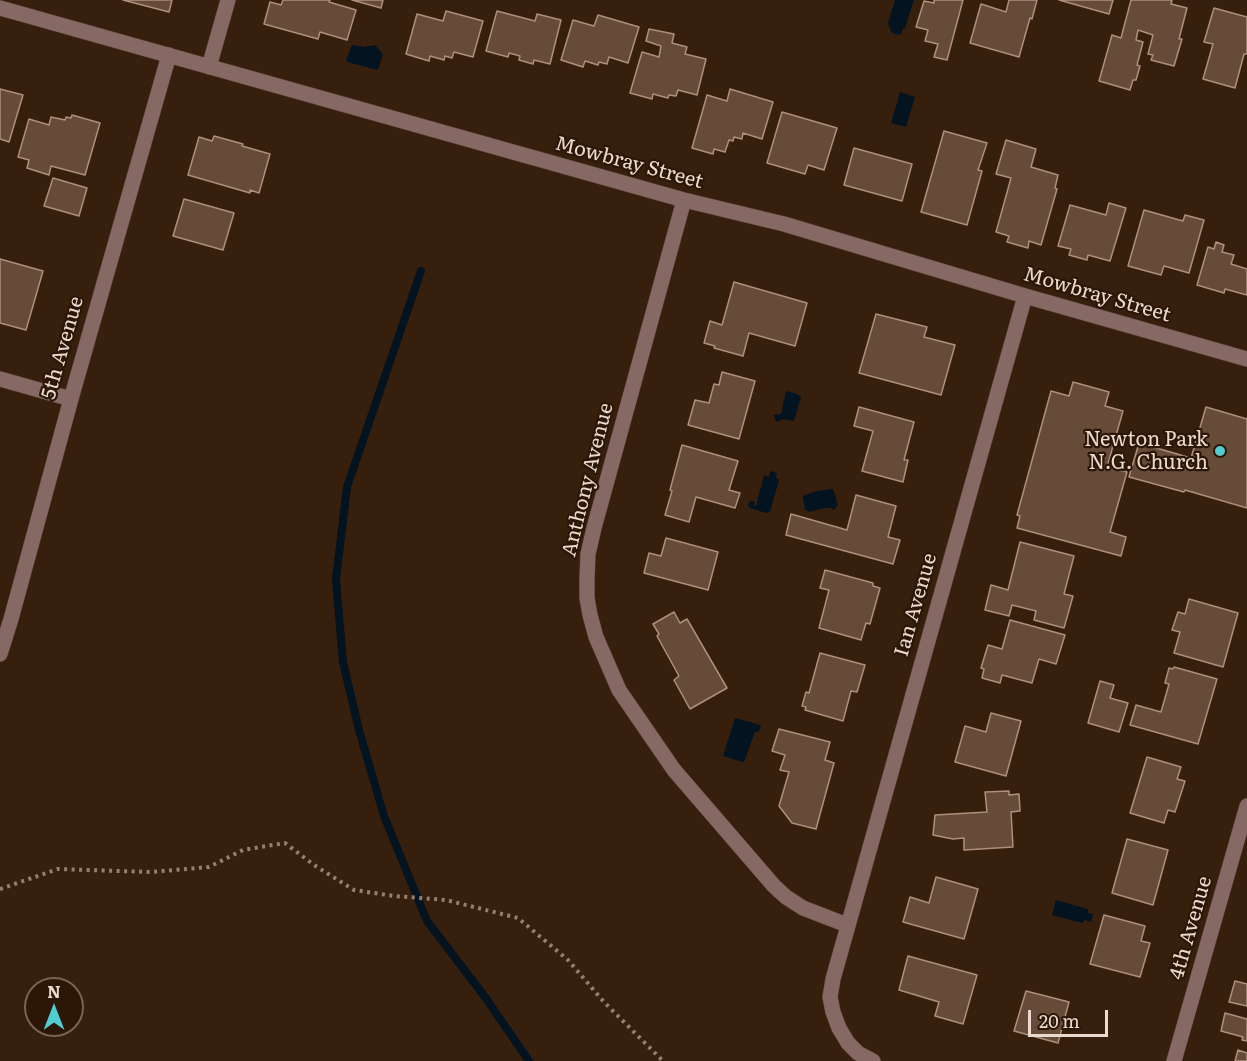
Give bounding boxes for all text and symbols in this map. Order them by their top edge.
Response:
street label: Mowbray Street [552,132,706,194]
street label: Mowbray Street [1021,262,1173,328]
street label: 5th Avenue [37,294,89,402]
street label: Anthony Avenue [557,401,619,559]
place label: Newton Park N.G. Church [1084,428,1208,475]
marker: Newton Park N.G. Church [1213,444,1227,458]
street label: Ian Avenue [890,551,942,659]
street label: 4th Avenue [1165,873,1217,983]
north arrow [24,977,84,1037]
text: N [47,979,61,1003]
scale bar [1031,998,1110,1036]
text: 20 m [1039,1007,1080,1034]

